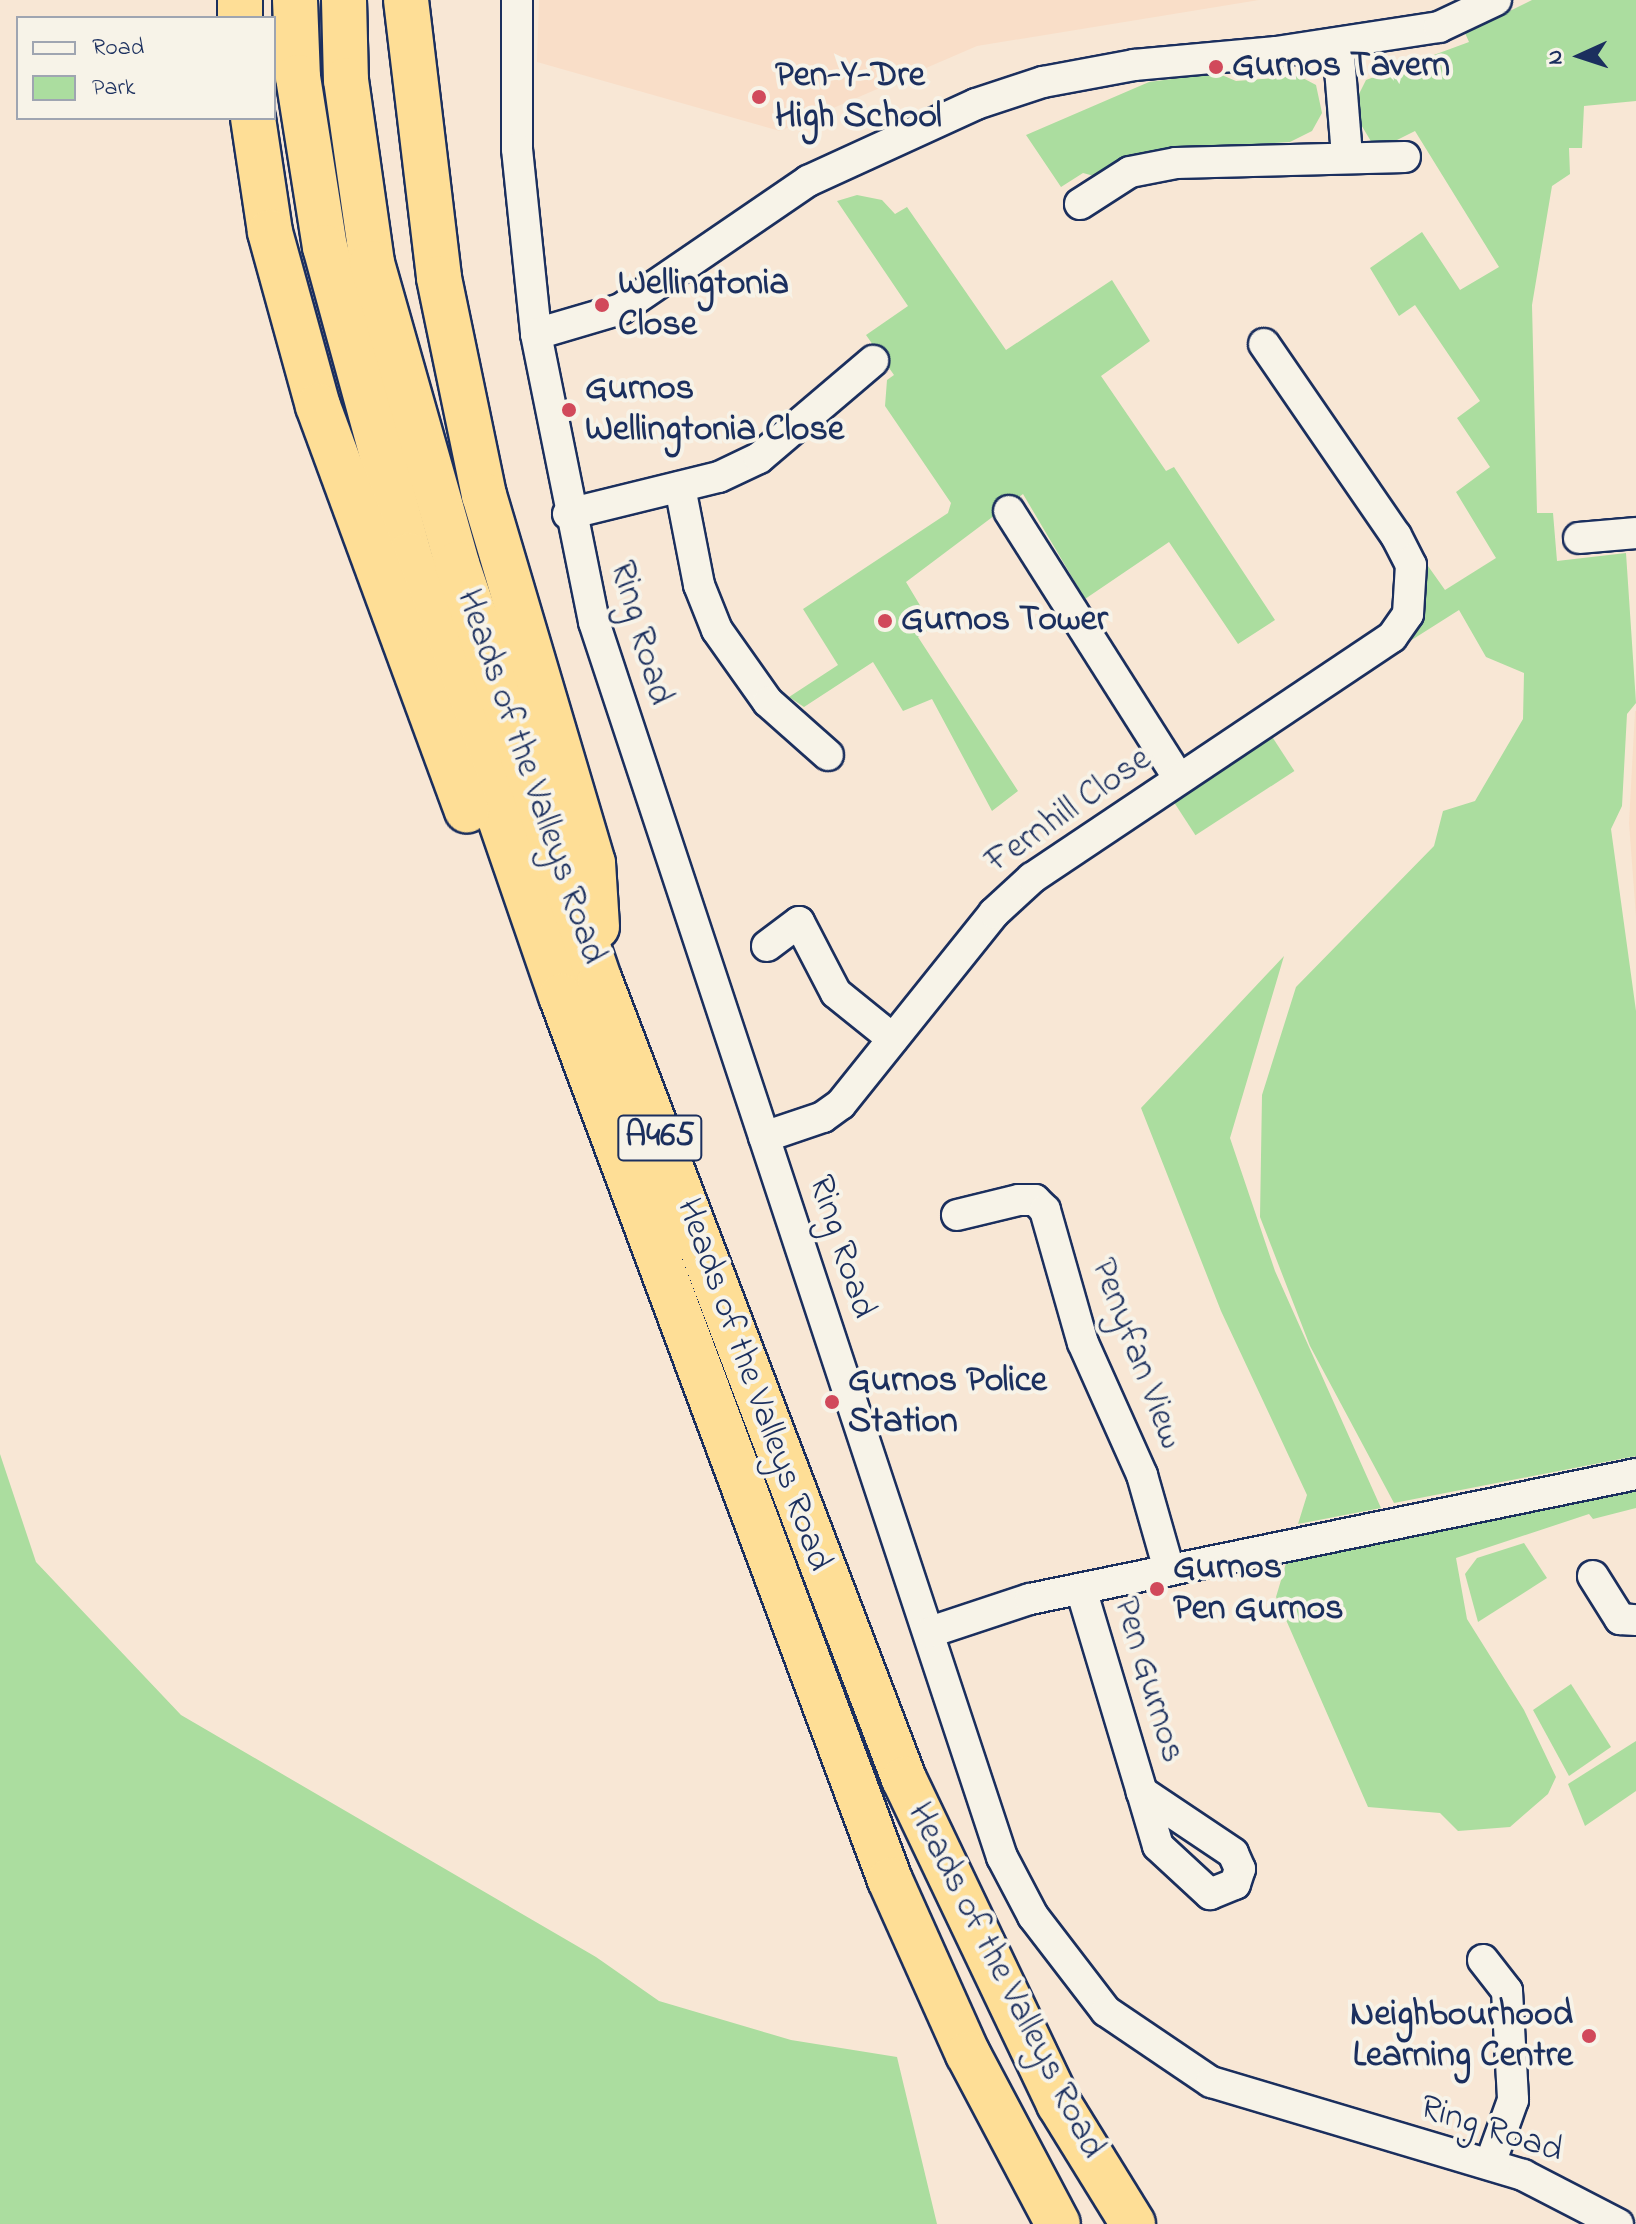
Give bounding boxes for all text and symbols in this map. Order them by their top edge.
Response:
legend [16,16,276,120]
north arrow [1540,16,1620,96]
text: Road [92,31,144,66]
place label: Gurnos Tavern [1232,45,1450,89]
text: N [1540,49,1572,66]
place label: Pen-Y-Dre High School [775,54,942,139]
marker: Gurnos Tavern [1207,58,1225,76]
text: Park [92,71,135,106]
marker: Pen-Y-Dre High School [750,88,768,106]
place label: Wellingtonia Close [618,262,789,347]
marker: Wellingtonia Close [593,296,611,314]
place label: Gurnos Wellingtonia Close [585,367,844,452]
marker: Gurnos Wellingtonia Close [560,401,578,419]
street label: Ring Road [599,556,681,710]
street label: Heads of the Valleys Road [446,584,614,970]
place label: Gurnos Tower [901,599,1108,643]
marker: Gurnos Tower [876,612,894,630]
street label: Fernhill Close [978,738,1160,884]
road number: A465 [616,1108,704,1168]
street label: Ring Road [798,1170,884,1324]
street label: Heads of the Valleys Road [665,1193,841,1577]
street label: Penyfan View [1080,1253,1192,1455]
place label: Gurnos Police Station [848,1359,1047,1444]
marker: Gurnos Police Station [823,1393,841,1411]
place label: Gurnos Pen Gurnos [1173,1546,1344,1631]
marker: Gurnos Pen Gurnos [1148,1580,1166,1598]
street label: Pen Gurnos [1102,1592,1194,1768]
street label: Heads of the Valleys Road [897,1796,1113,2166]
place label: Neighbourhood Learning Centre [1350,1993,1573,2078]
marker: Neighbourhood Learning Centre [1580,2027,1598,2045]
street label: Ring Road [1414,2087,1568,2173]

